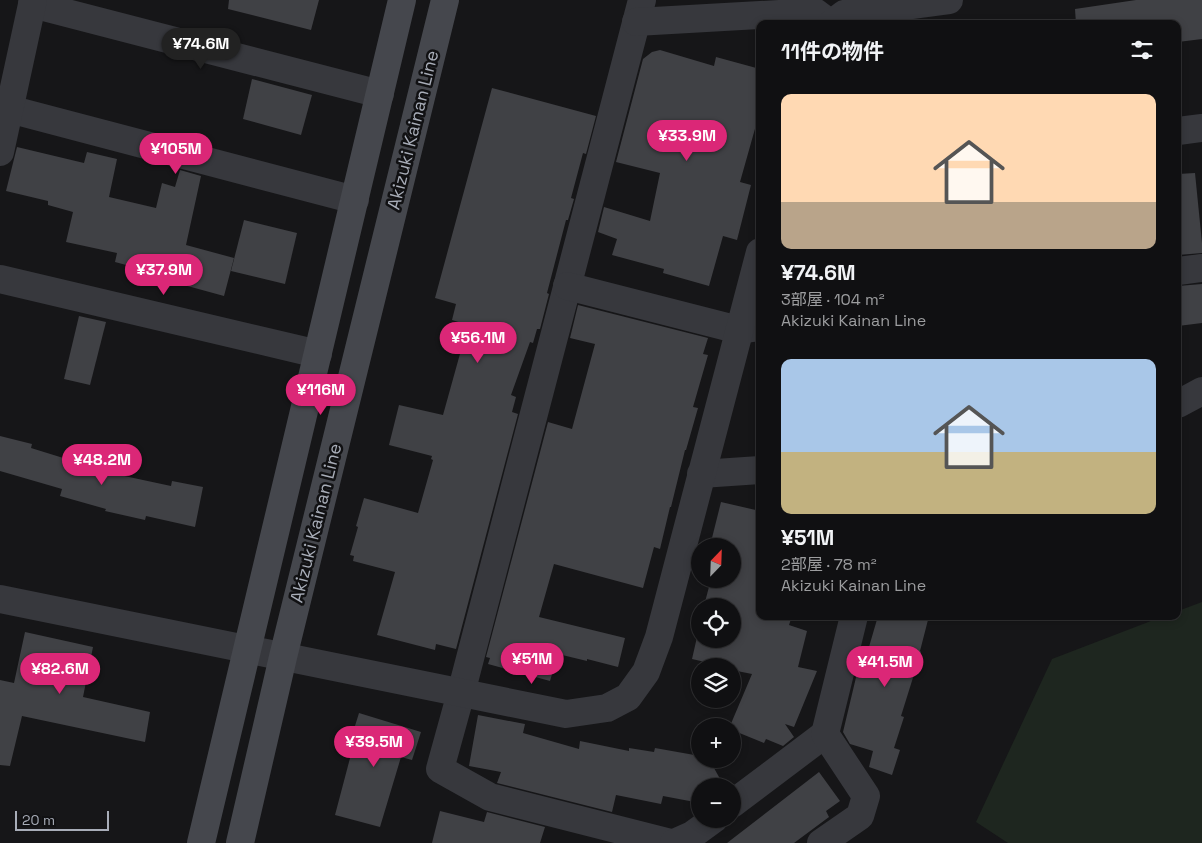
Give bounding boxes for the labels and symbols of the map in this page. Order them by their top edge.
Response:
pin: ¥74.6M [160,28,242,70]
street label: Akizuki Kainan Line [382,48,443,212]
pin: ¥33.9M [646,120,728,162]
pin: ¥105M [141,132,211,175]
pin: ¥37.9M [123,254,205,296]
pin: ¥56.1M [437,322,519,364]
pin: ¥116M [286,374,356,416]
street label: Akizuki Kainan Line [285,441,346,605]
pin: ¥48.2M [61,444,143,486]
north arrow [691,538,741,588]
pin: ¥51M [502,642,562,685]
pin: ¥41.5M [844,646,926,688]
pin: ¥82.6M [19,652,101,695]
pin: ¥39.5M [333,726,415,768]
scale bar [15,808,109,831]

